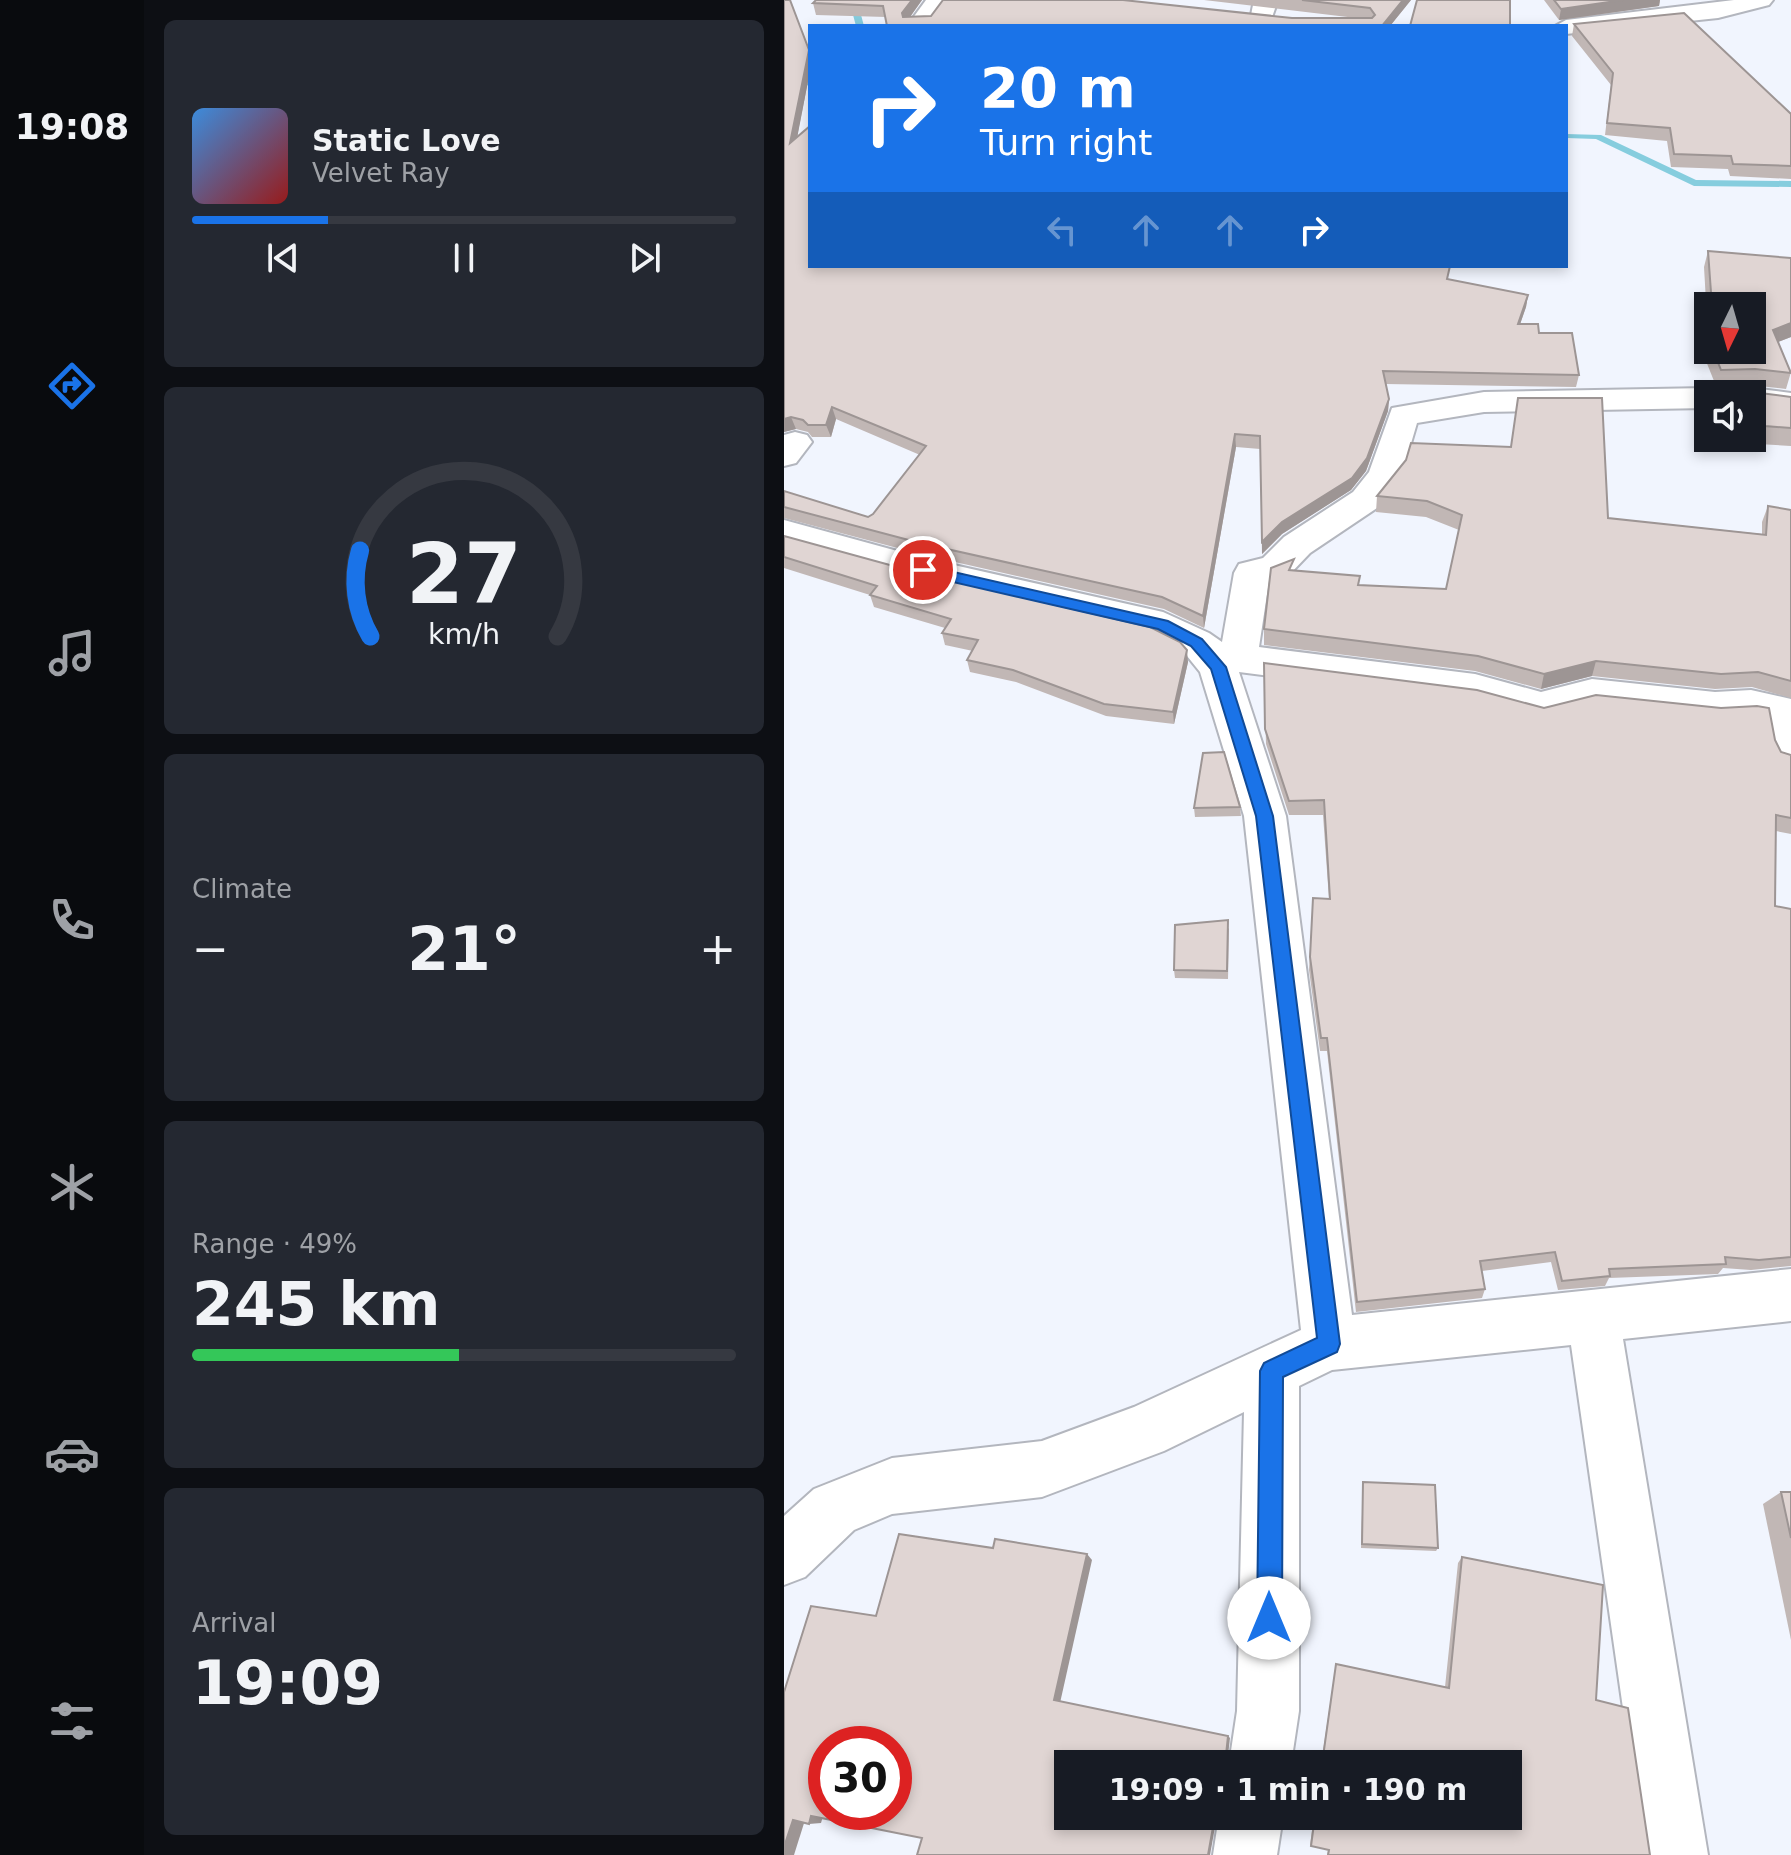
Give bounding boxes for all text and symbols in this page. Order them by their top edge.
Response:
text: 20 m [980,55,1136,120]
icon: right [848,56,952,160]
text: 19:08 [15,106,129,147]
text: Turn right [980,122,1152,163]
text: Static Love [312,123,501,158]
text: Velvet Ray [312,158,450,188]
icon: left [1040,208,1084,252]
icon: ahead [1124,208,1168,252]
icon: ahead [1208,208,1252,252]
icon: right [1292,208,1336,252]
icon: previous [261,236,305,280]
icon: pause [442,236,486,280]
icon: next [623,236,667,280]
north arrow [1694,292,1766,364]
map controls [1694,292,1766,452]
icon: directions [44,358,100,414]
button: sound [1694,380,1766,452]
text: 27 [406,525,522,622]
pin [889,536,957,604]
icon: arrive [901,548,945,592]
text: km/h [428,617,500,651]
icon: music [44,625,100,681]
text: Climate [192,874,292,904]
icon: phone [44,892,100,948]
text: 21° [407,914,521,984]
text: − [192,923,229,974]
text: + [699,923,736,974]
icon: climate [44,1159,100,1215]
text: Range · 49% [192,1229,357,1259]
text: 245 km [192,1269,441,1339]
icon: car [44,1426,100,1482]
position arrow [1227,1576,1311,1660]
text: Arrival [192,1608,276,1638]
text: 19:09 [192,1648,383,1718]
icon: filters [44,1693,100,1749]
speed limit sign: 30 [808,1726,912,1830]
text: 19:09 · 1 min · 190 m [1109,1772,1467,1807]

